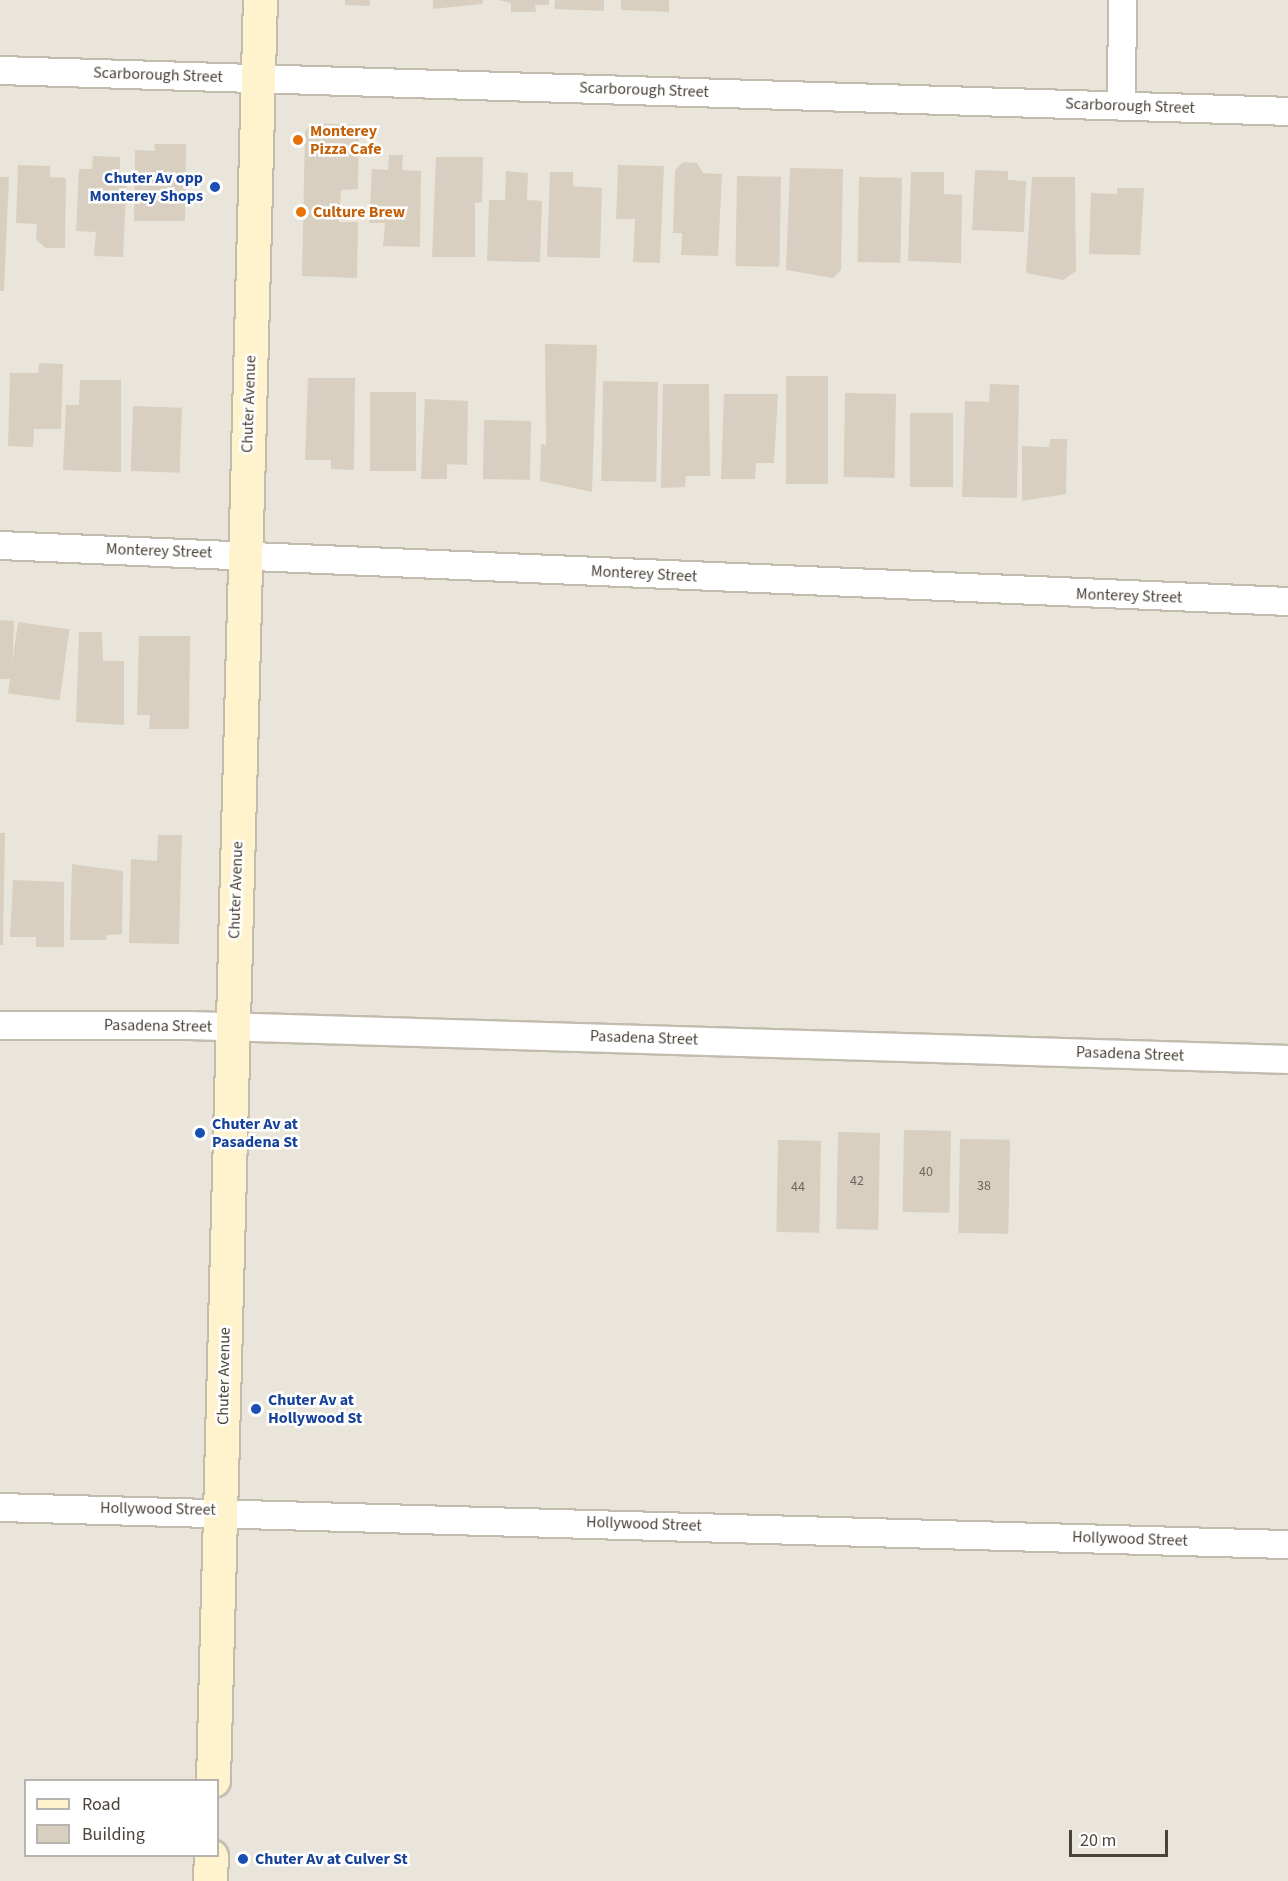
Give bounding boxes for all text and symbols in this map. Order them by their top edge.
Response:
street label: Scarborough Street [93,63,223,87]
street label: Scarborough Street [579,78,709,102]
street label: Scarborough Street [1065,94,1195,118]
place label: Monterey Pizza Cafe [310,121,381,159]
marker: Monterey Pizza Cafe [291,133,305,147]
place label: Chuter Av opp Monterey Shops [90,168,203,206]
marker: Chuter Av opp Monterey Shops [208,180,222,194]
place label: Culture Brew [313,202,405,222]
marker: Culture Brew [294,205,308,219]
street label: Chuter Avenue [238,355,260,453]
street label: Monterey Street [106,540,212,562]
street label: Monterey Street [590,562,698,586]
street label: Monterey Street [1076,585,1182,607]
street label: Chuter Avenue [225,841,247,939]
street label: Pasadena Street [104,1015,212,1037]
street label: Pasadena Street [590,1027,698,1049]
street label: Pasadena Street [1076,1043,1184,1065]
place label: Chuter Av at Pasadena St [212,1114,298,1152]
marker: Chuter Av at Pasadena St [193,1126,207,1140]
house number: 40 [919,1164,933,1180]
house number: 42 [850,1173,864,1189]
house number: 38 [977,1178,991,1194]
house number: 44 [791,1179,805,1195]
street label: Chuter Avenue [214,1327,234,1425]
place label: Chuter Av at Hollywood St [268,1390,362,1428]
marker: Chuter Av at Hollywood St [249,1402,263,1416]
street label: Hollywood Street [100,1498,216,1520]
street label: Hollywood Street [586,1512,702,1536]
street label: Hollywood Street [1072,1527,1188,1551]
legend [24,1779,219,1857]
text: Road [82,1792,121,1817]
scale bar [1072,1818,1171,1856]
text: Building [82,1822,145,1847]
text: 20 m [1080,1828,1116,1853]
place label: Chuter Av at Culver St [255,1849,408,1869]
marker: Chuter Av at Culver St [236,1852,250,1866]

